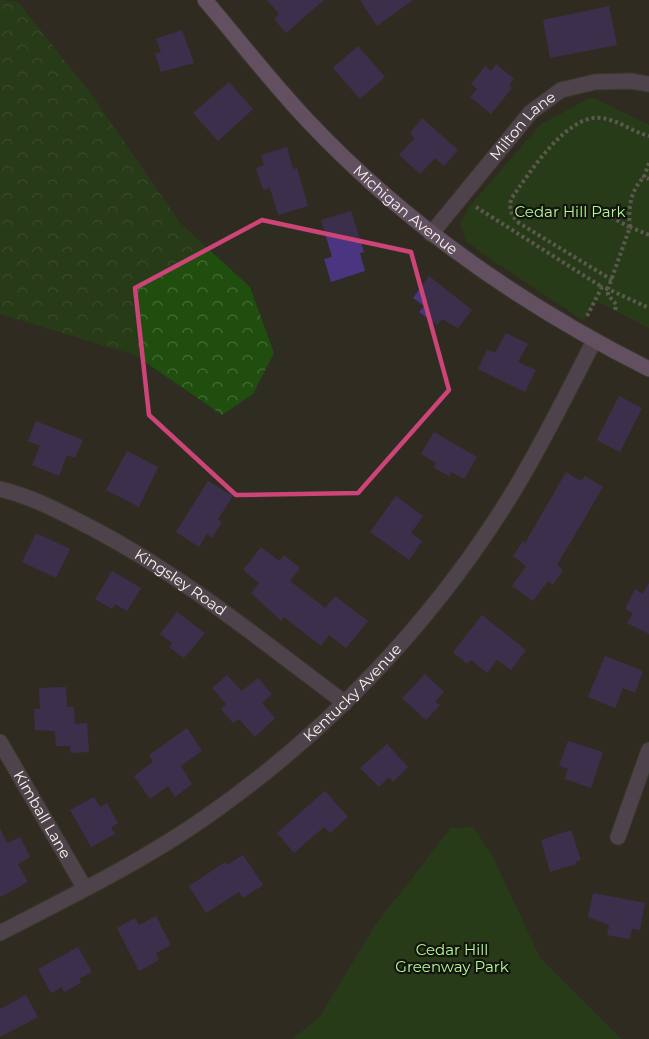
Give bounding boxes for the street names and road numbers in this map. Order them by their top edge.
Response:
street label: Milton Lane [485,87,559,164]
street label: Michigan Avenue [349,161,462,259]
street label: Kingsley Road [131,544,230,620]
street label: Kentucky Avenue [299,639,405,745]
street label: Kimball Lane [10,767,75,862]

